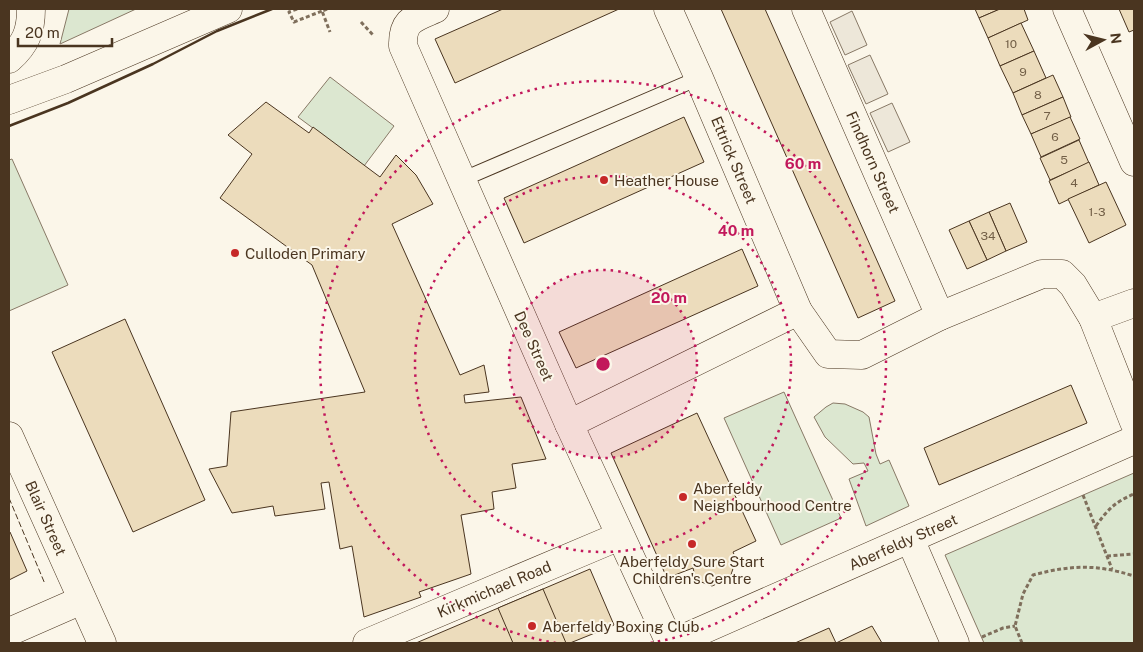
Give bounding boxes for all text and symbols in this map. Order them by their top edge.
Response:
scale bar [18,15,111,47]
north arrow [1078,15,1128,65]
text: 20 m [25,24,60,41]
text: N [1107,32,1125,45]
house number: 10 [1005,37,1017,51]
house number: 9 [1019,65,1027,79]
house number: 8 [1034,88,1042,102]
street label: Findhorn Street [843,109,903,216]
house number: 7 [1043,109,1051,123]
street label: Ettrick Street [708,114,760,206]
house number: 6 [1051,130,1059,144]
house number: 5 [1060,153,1068,167]
text: 60 m [785,155,821,172]
place label: Heather House [614,172,719,189]
marker: Heather House [598,174,610,186]
house number: 4 [1070,176,1078,190]
house number: 1-3 [1089,205,1105,219]
text: 40 m [718,222,754,239]
house number: 34 [980,229,996,243]
place label: Culloden Primary [245,245,365,262]
marker: Culloden Primary [229,247,241,259]
text: 20 m [651,289,687,306]
street label: Dee Street [511,308,557,384]
centre of rings [594,355,612,373]
street label: Blair Street [22,478,70,558]
place label: Aberfeldy Neighbourhood Centre [693,480,852,514]
marker: Aberfeldy Neighbourhood Centre [677,491,689,503]
street label: Aberfeldy Street [846,510,960,574]
marker: Aberfeldy Sure Start Children's Centre [686,538,698,550]
place label: Aberfeldy Sure Start Children's Centre [619,553,765,587]
street label: Kirkmichael Road [434,557,554,621]
place label: Aberfeldy Boxing Club [542,618,700,635]
marker: Aberfeldy Boxing Club [526,620,538,632]

